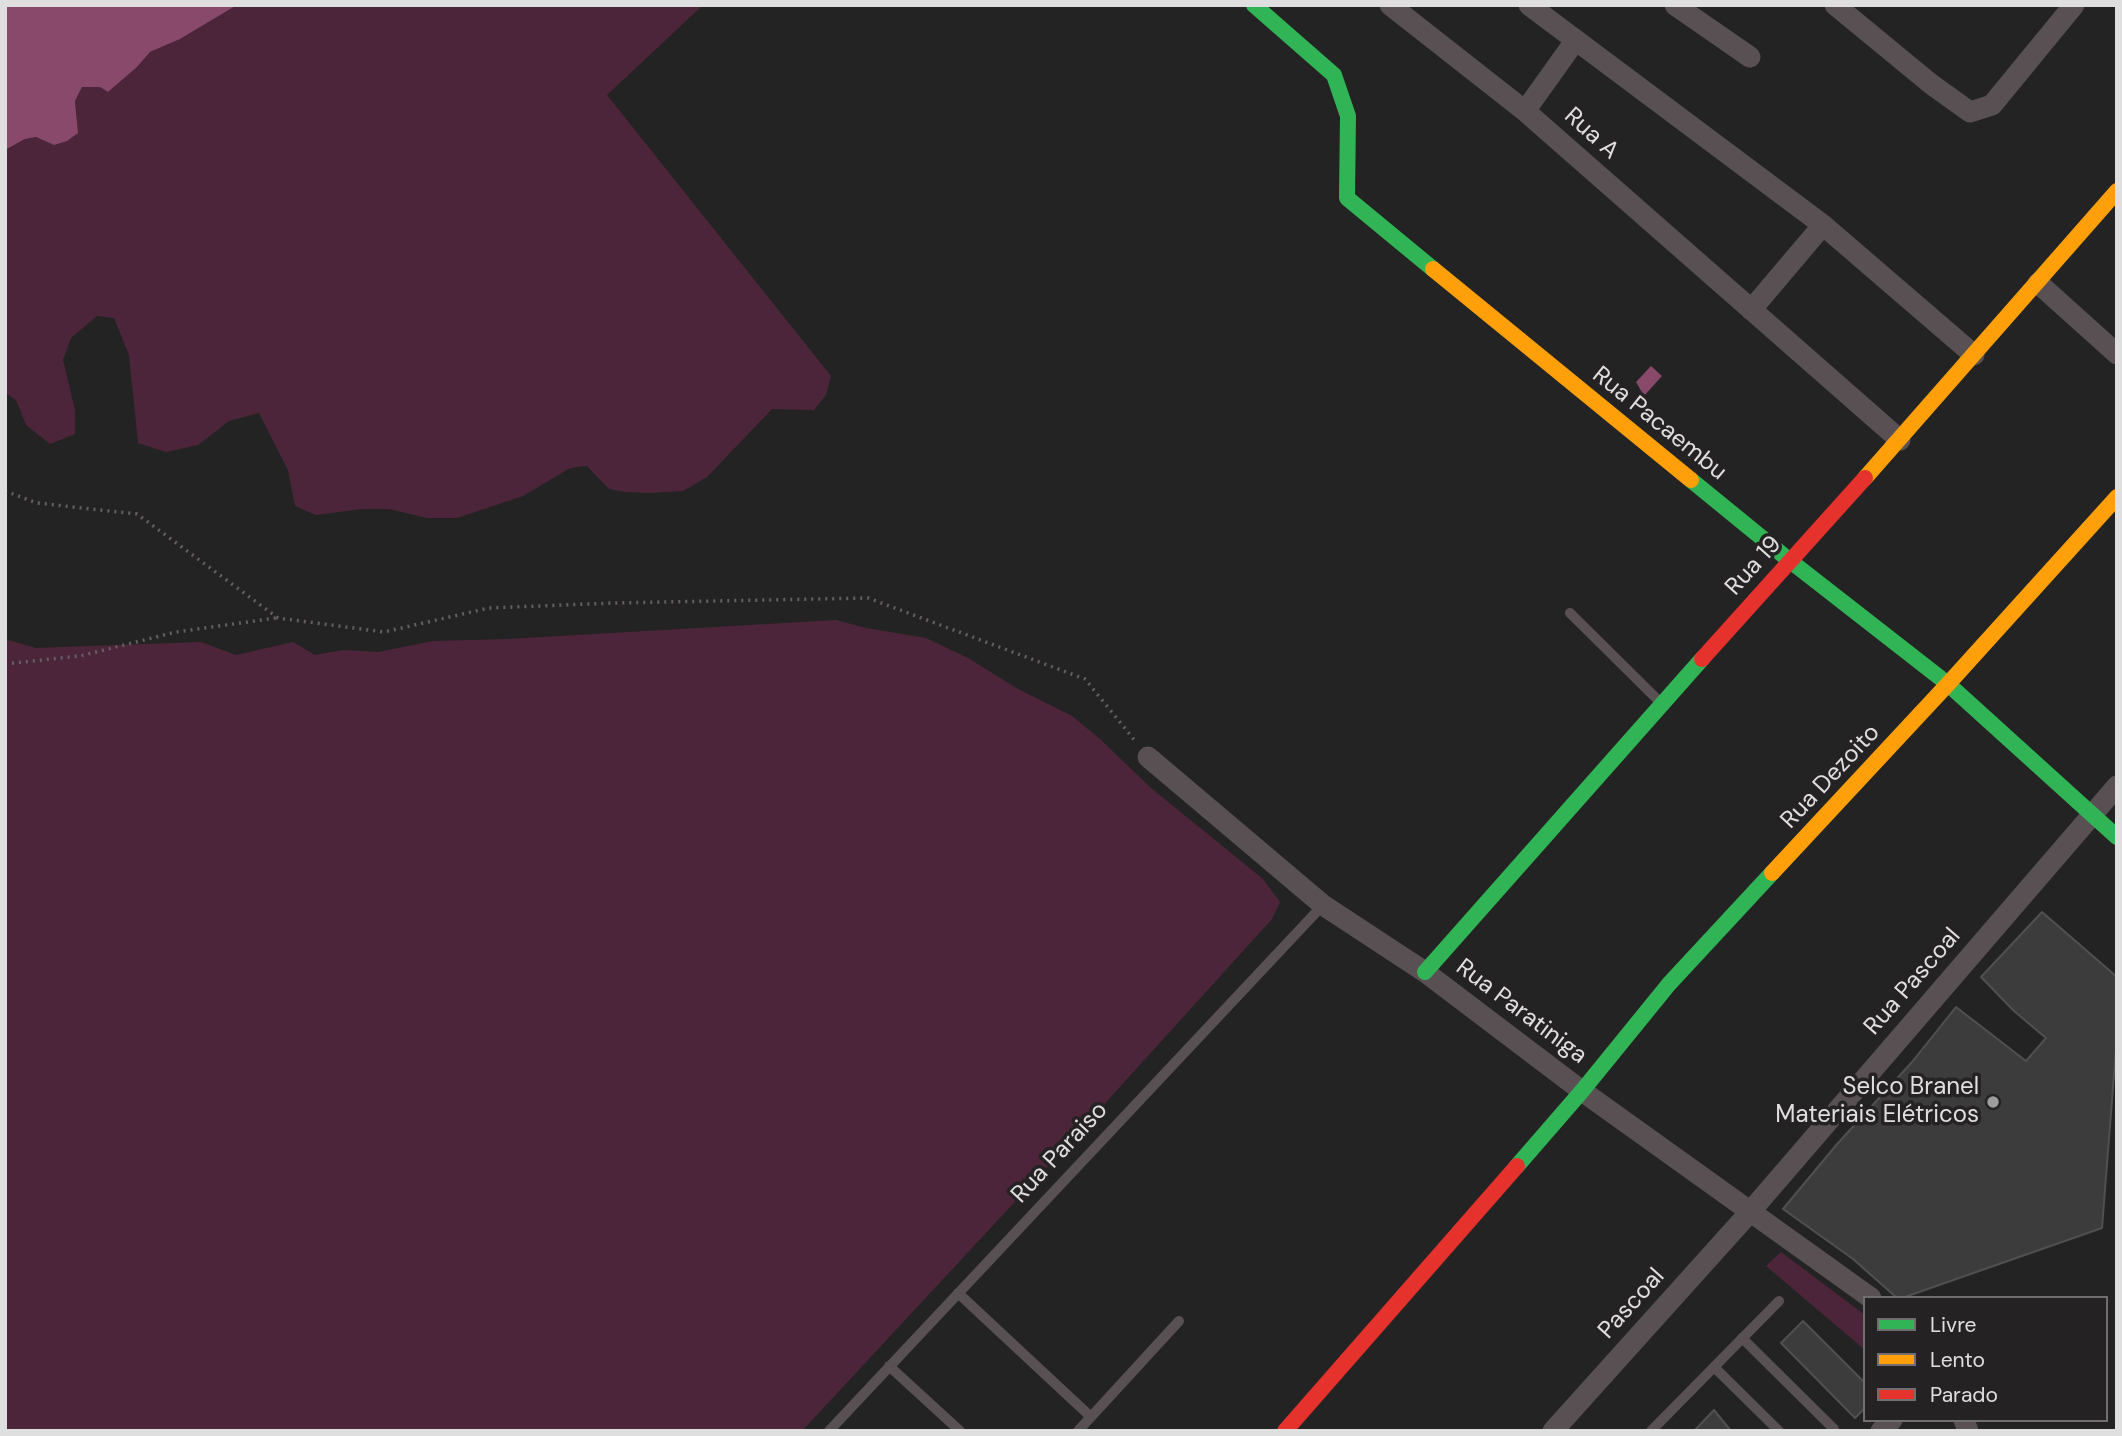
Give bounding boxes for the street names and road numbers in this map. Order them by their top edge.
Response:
street label: Rua A [1558,102,1624,166]
street label: Rua Pacaembu [1586,361,1732,487]
street label: Rua 19 [1720,530,1788,602]
street label: Rua Dezoito [1775,719,1887,835]
street label: Rua Pascoal [1859,923,1967,1041]
street label: Rua Paratiniga [1450,953,1592,1071]
street label: Rua Paraiso [1006,1096,1114,1210]
street label: Pascoal [1593,1263,1671,1345]

